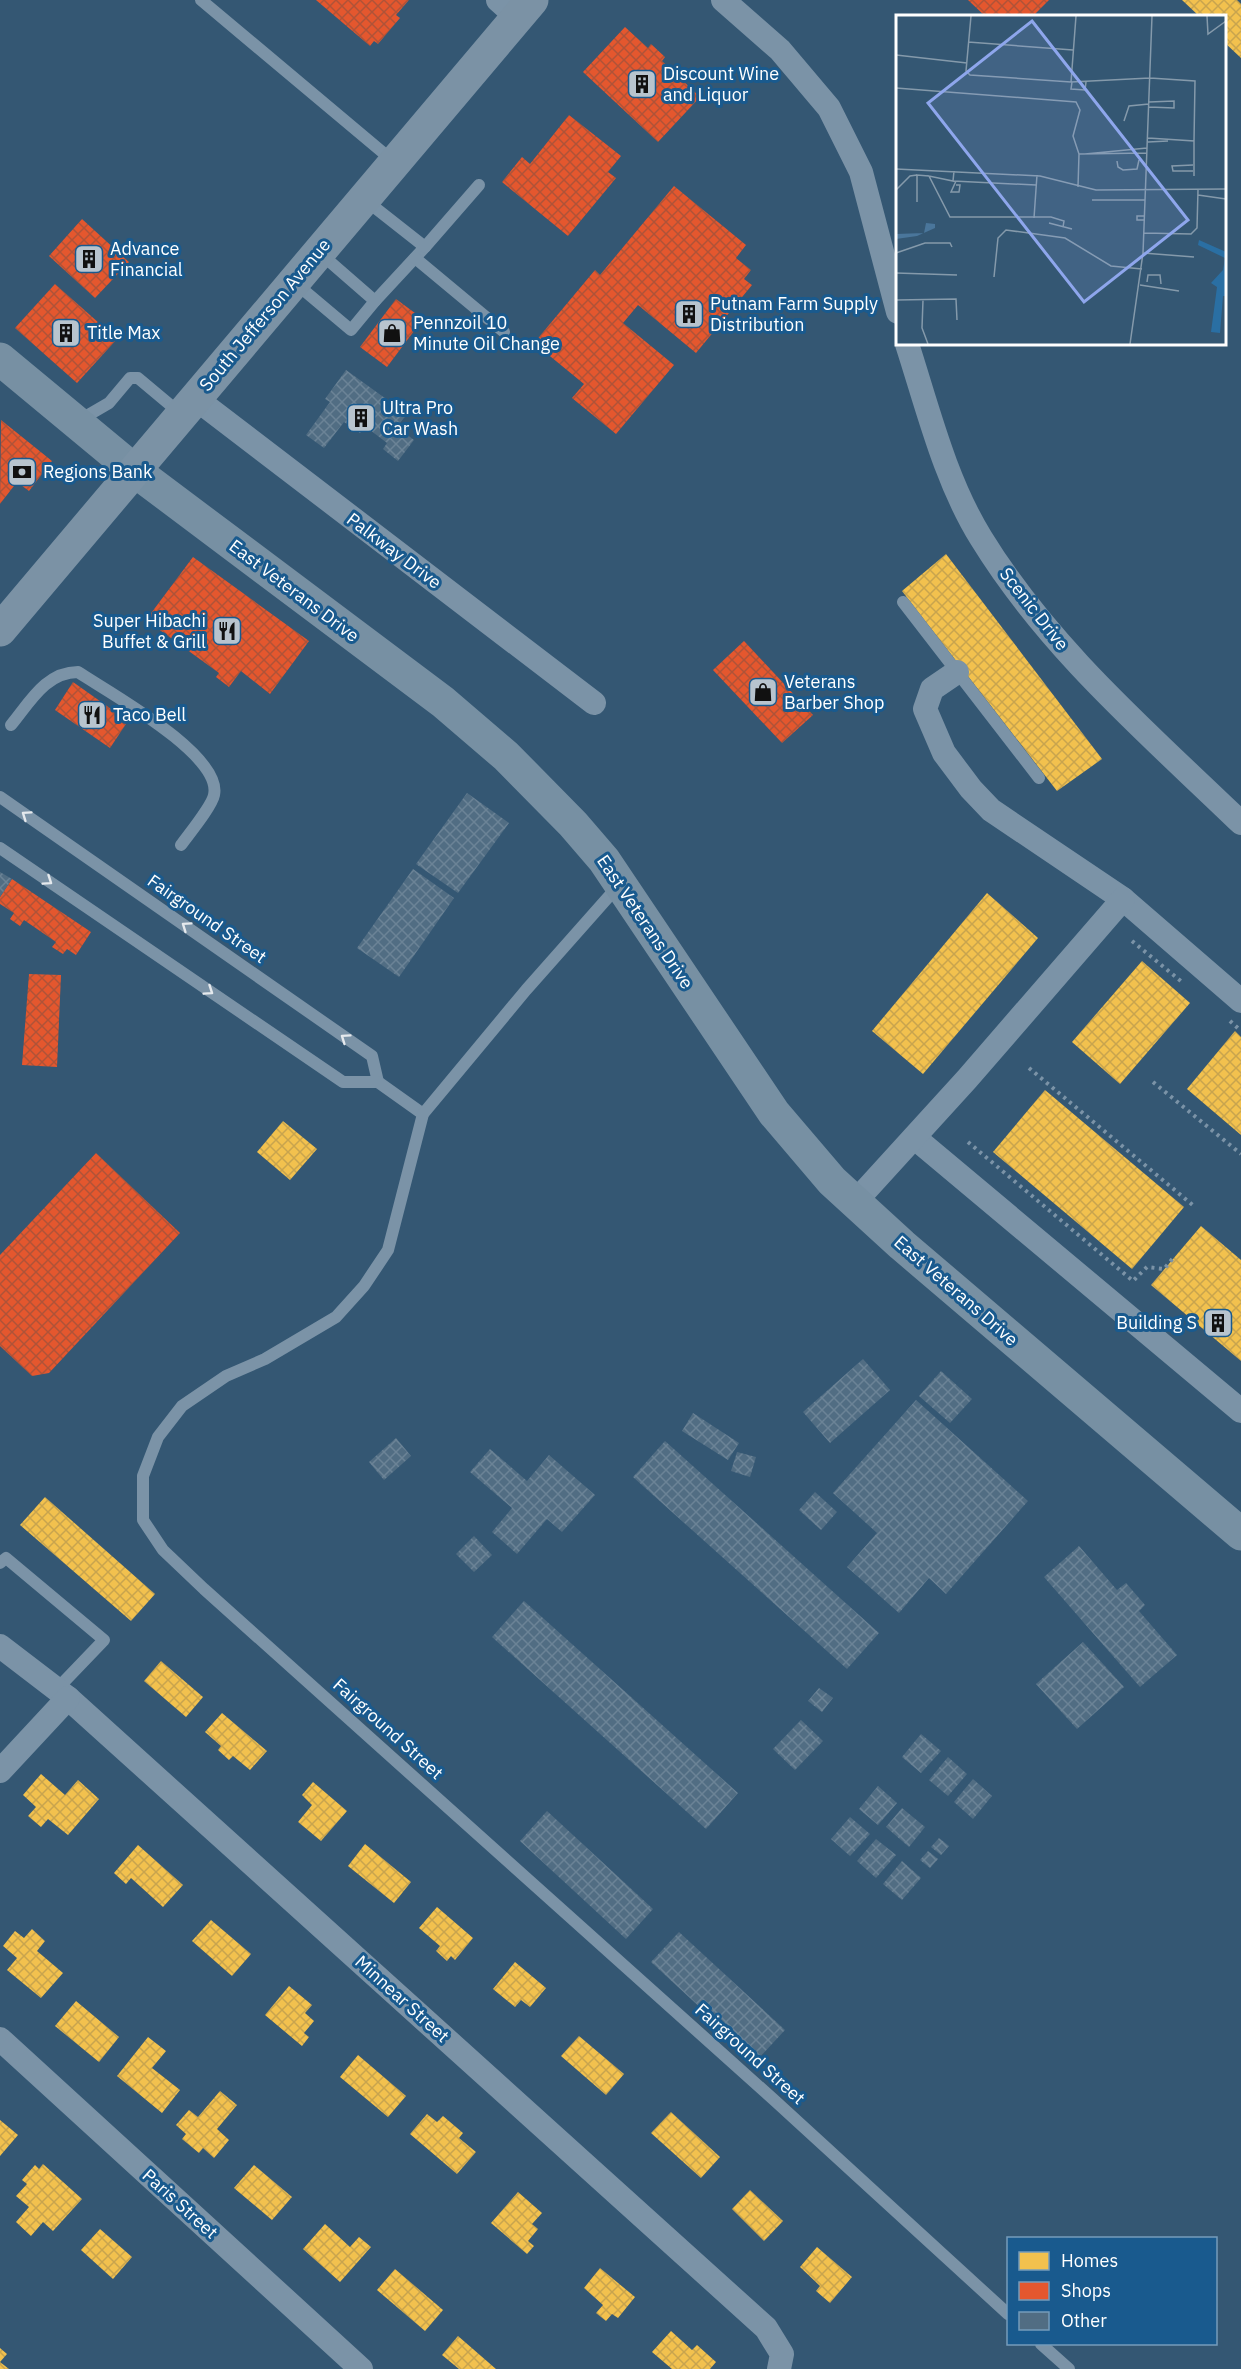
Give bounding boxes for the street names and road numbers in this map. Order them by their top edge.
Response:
street label: South Jefferson Avenue [194,234,335,396]
street label: Palkway Drive [342,507,446,594]
street label: East Veterans Drive [225,534,364,647]
street label: Scenic Drive [995,563,1074,655]
street label: East Veterans Drive [592,850,699,993]
street label: Fairground Street [143,869,271,968]
street label: East Veterans Drive [890,1230,1023,1351]
street label: Fairground Street [329,1673,448,1784]
street label: Minnear Street [350,1950,454,2047]
street label: Fairground Street [691,1998,810,2109]
street label: Paris Street [138,2164,223,2244]

